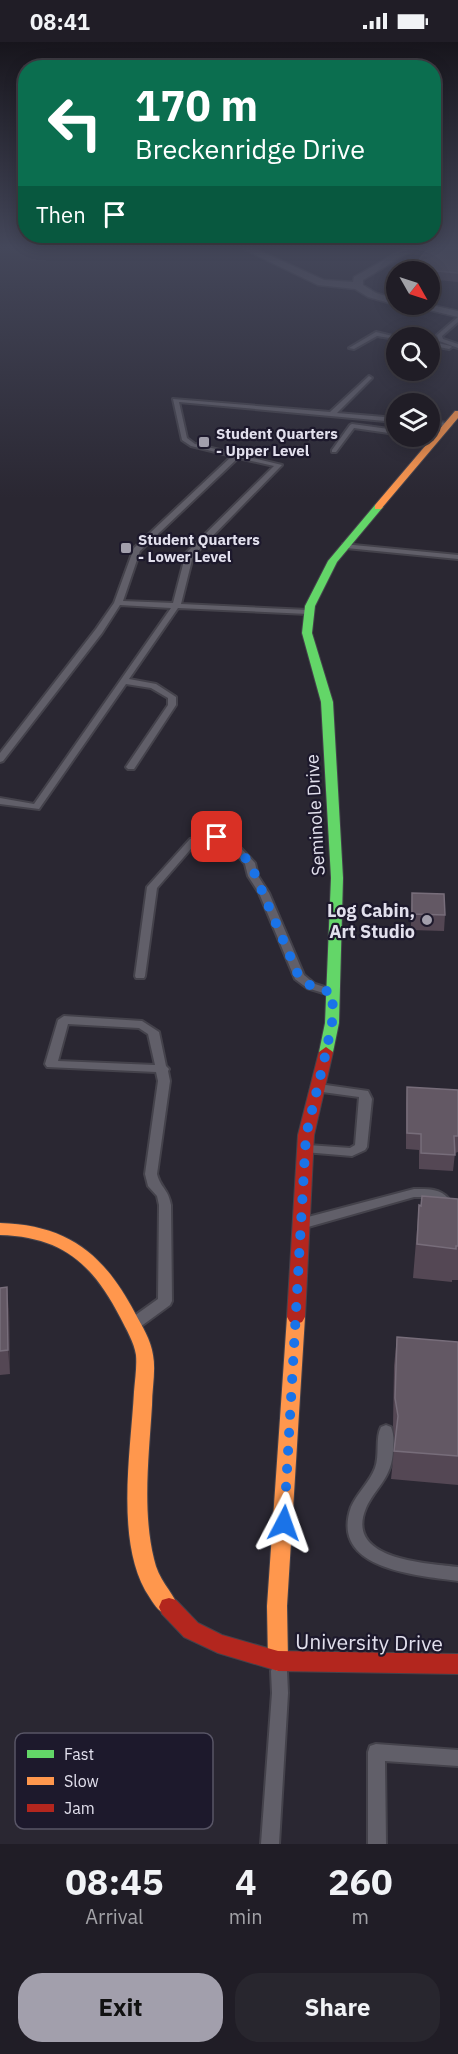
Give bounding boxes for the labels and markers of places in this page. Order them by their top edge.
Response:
place label: Student Quarters - Upper Level [216,424,338,460]
marker: Student Quarters - Upper Level [197,435,211,449]
place label: Student Quarters - Lower Level [138,530,260,566]
marker: Student Quarters - Lower Level [119,541,133,555]
pin [191,811,242,862]
place label: Log Cabin, Art Studio [327,899,415,943]
marker: Log Cabin, Art Studio [420,913,434,927]

